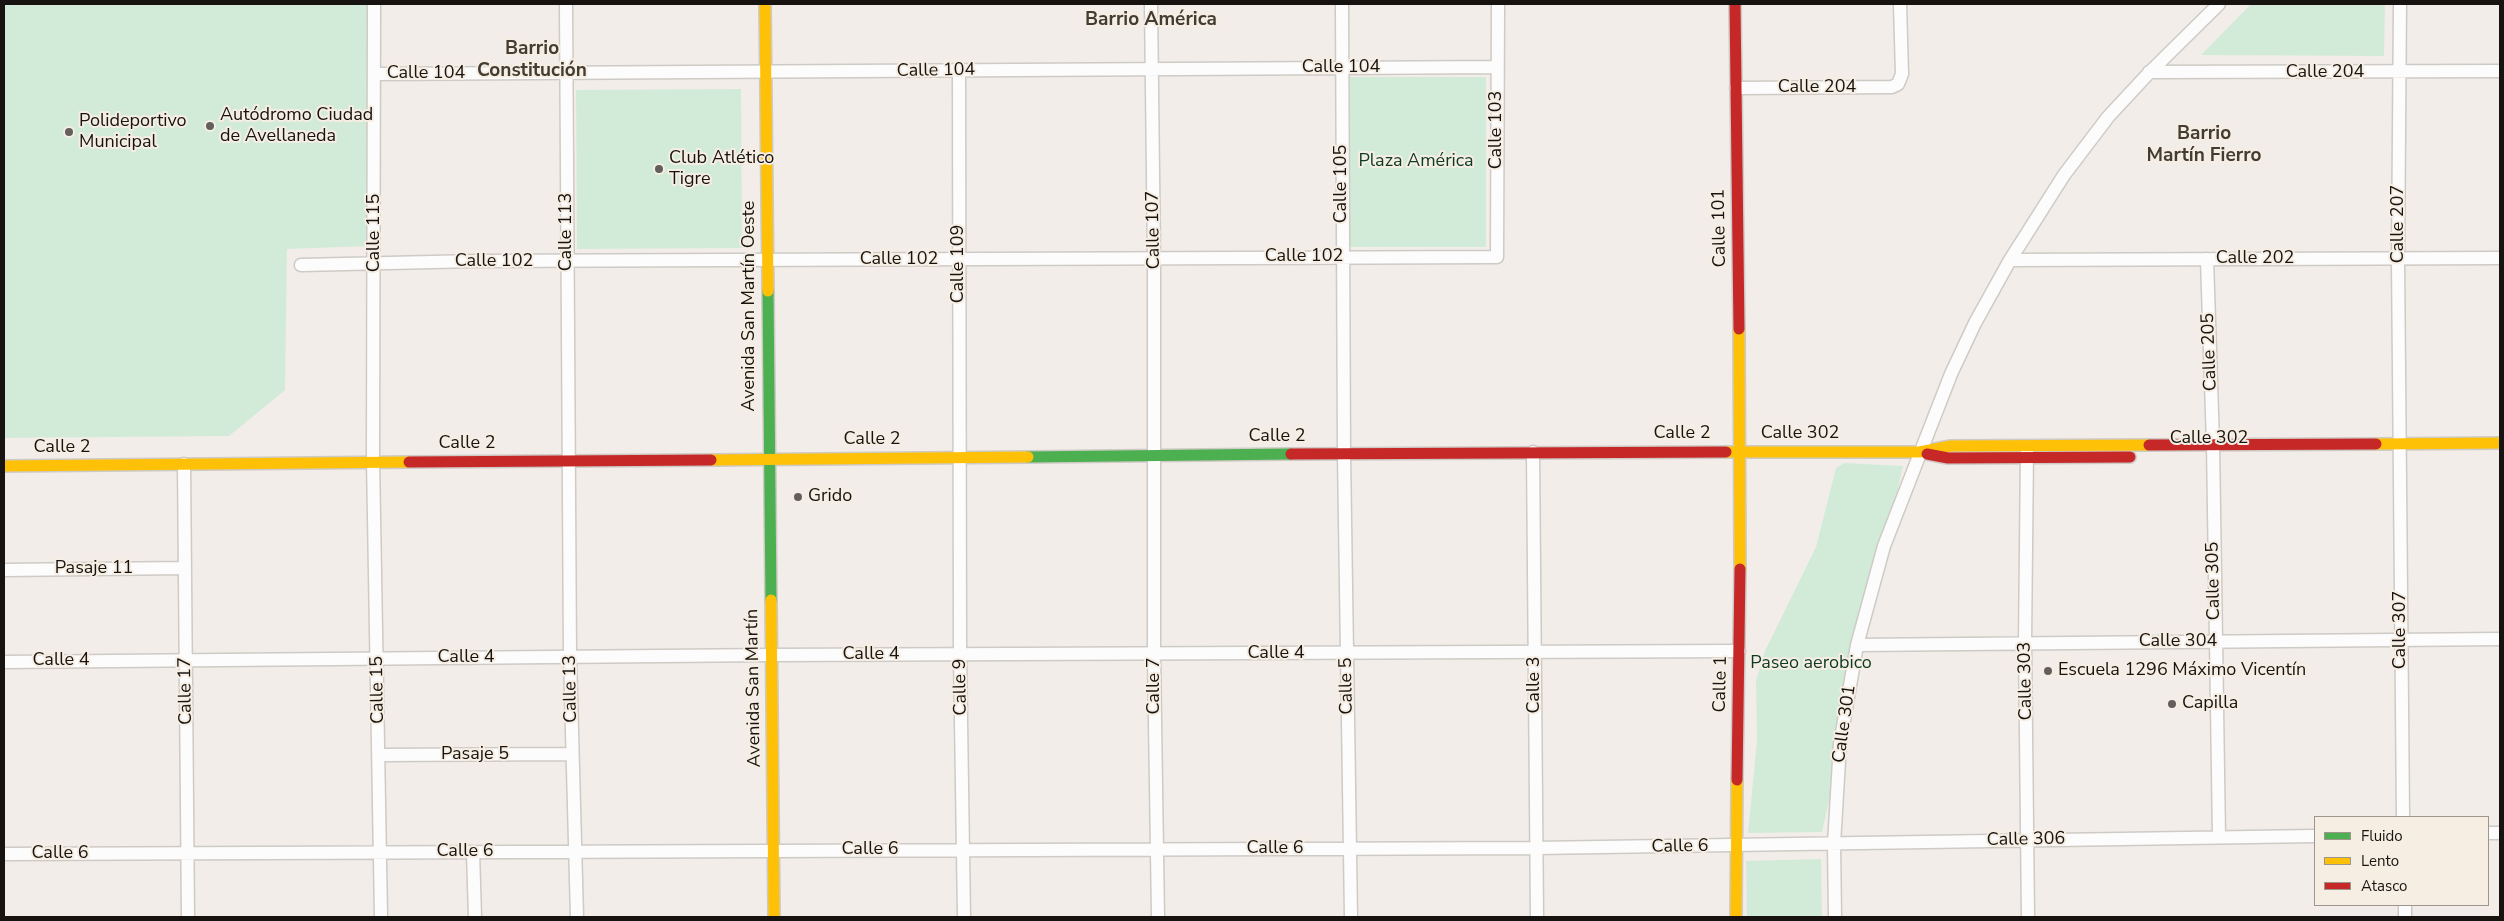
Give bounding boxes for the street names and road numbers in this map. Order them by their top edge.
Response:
street label: Calle 104 [1302,57,1380,79]
street label: Calle 104 [897,60,975,82]
street label: Calle 204 [2286,62,2364,84]
street label: Calle 104 [387,63,465,85]
street label: Calle 204 [1778,77,1856,99]
street label: Calle 103 [1486,91,1508,169]
street label: Calle 105 [1331,145,1353,223]
street label: Calle 207 [2388,185,2410,263]
street label: Calle 101 [1709,189,1731,267]
street label: Calle 107 [1143,191,1165,269]
street label: Calle 113 [556,193,578,271]
street label: Calle 115 [364,194,386,272]
street label: Avenida San Martín Oeste [739,201,761,411]
street label: Calle 109 [948,225,970,303]
street label: Calle 102 [1265,246,1343,268]
street label: Calle 202 [2216,248,2294,270]
street label: Calle 102 [860,249,938,271]
street label: Calle 102 [455,251,533,273]
street label: Calle 205 [2198,312,2222,392]
street label: Calle 2 [1654,423,1710,445]
street label: Calle 302 [1761,423,1839,445]
street label: Calle 2 [1249,426,1305,448]
street label: Calle 302 [2170,428,2248,450]
street label: Calle 2 [844,429,900,451]
street label: Calle 2 [439,433,495,455]
street label: Calle 2 [34,437,90,459]
street label: Calle 305 [2203,542,2225,620]
street label: Pasaje 11 [55,558,133,580]
street label: Calle 307 [2390,591,2412,669]
street label: Avenida San Martín [742,609,766,767]
street label: Calle 304 [2139,631,2217,653]
street label: Calle 303 [2015,642,2037,720]
street label: Calle 4 [1248,643,1304,665]
street label: Calle 4 [843,644,899,666]
street label: Calle 4 [438,647,494,669]
street label: Calle 4 [33,650,89,672]
street label: Calle 13 [560,655,582,723]
street label: Calle 1 [1710,655,1732,713]
street label: Calle 15 [367,656,389,724]
street label: Calle 17 [175,657,197,725]
street label: Calle 5 [1336,657,1358,715]
street label: Calle 3 [1524,657,1546,713]
street label: Calle 9 [950,658,972,716]
street label: Calle 7 [1144,658,1166,714]
street label: Calle 301 [1829,684,1861,764]
street label: Pasaje 5 [441,744,509,766]
street label: Calle 306 [1987,829,2065,851]
street label: Calle 6 [1651,836,1709,858]
street label: Calle 6 [1247,838,1303,860]
street label: Calle 6 [842,839,898,861]
street label: Calle 6 [437,841,493,863]
street label: Calle 6 [32,843,88,865]

